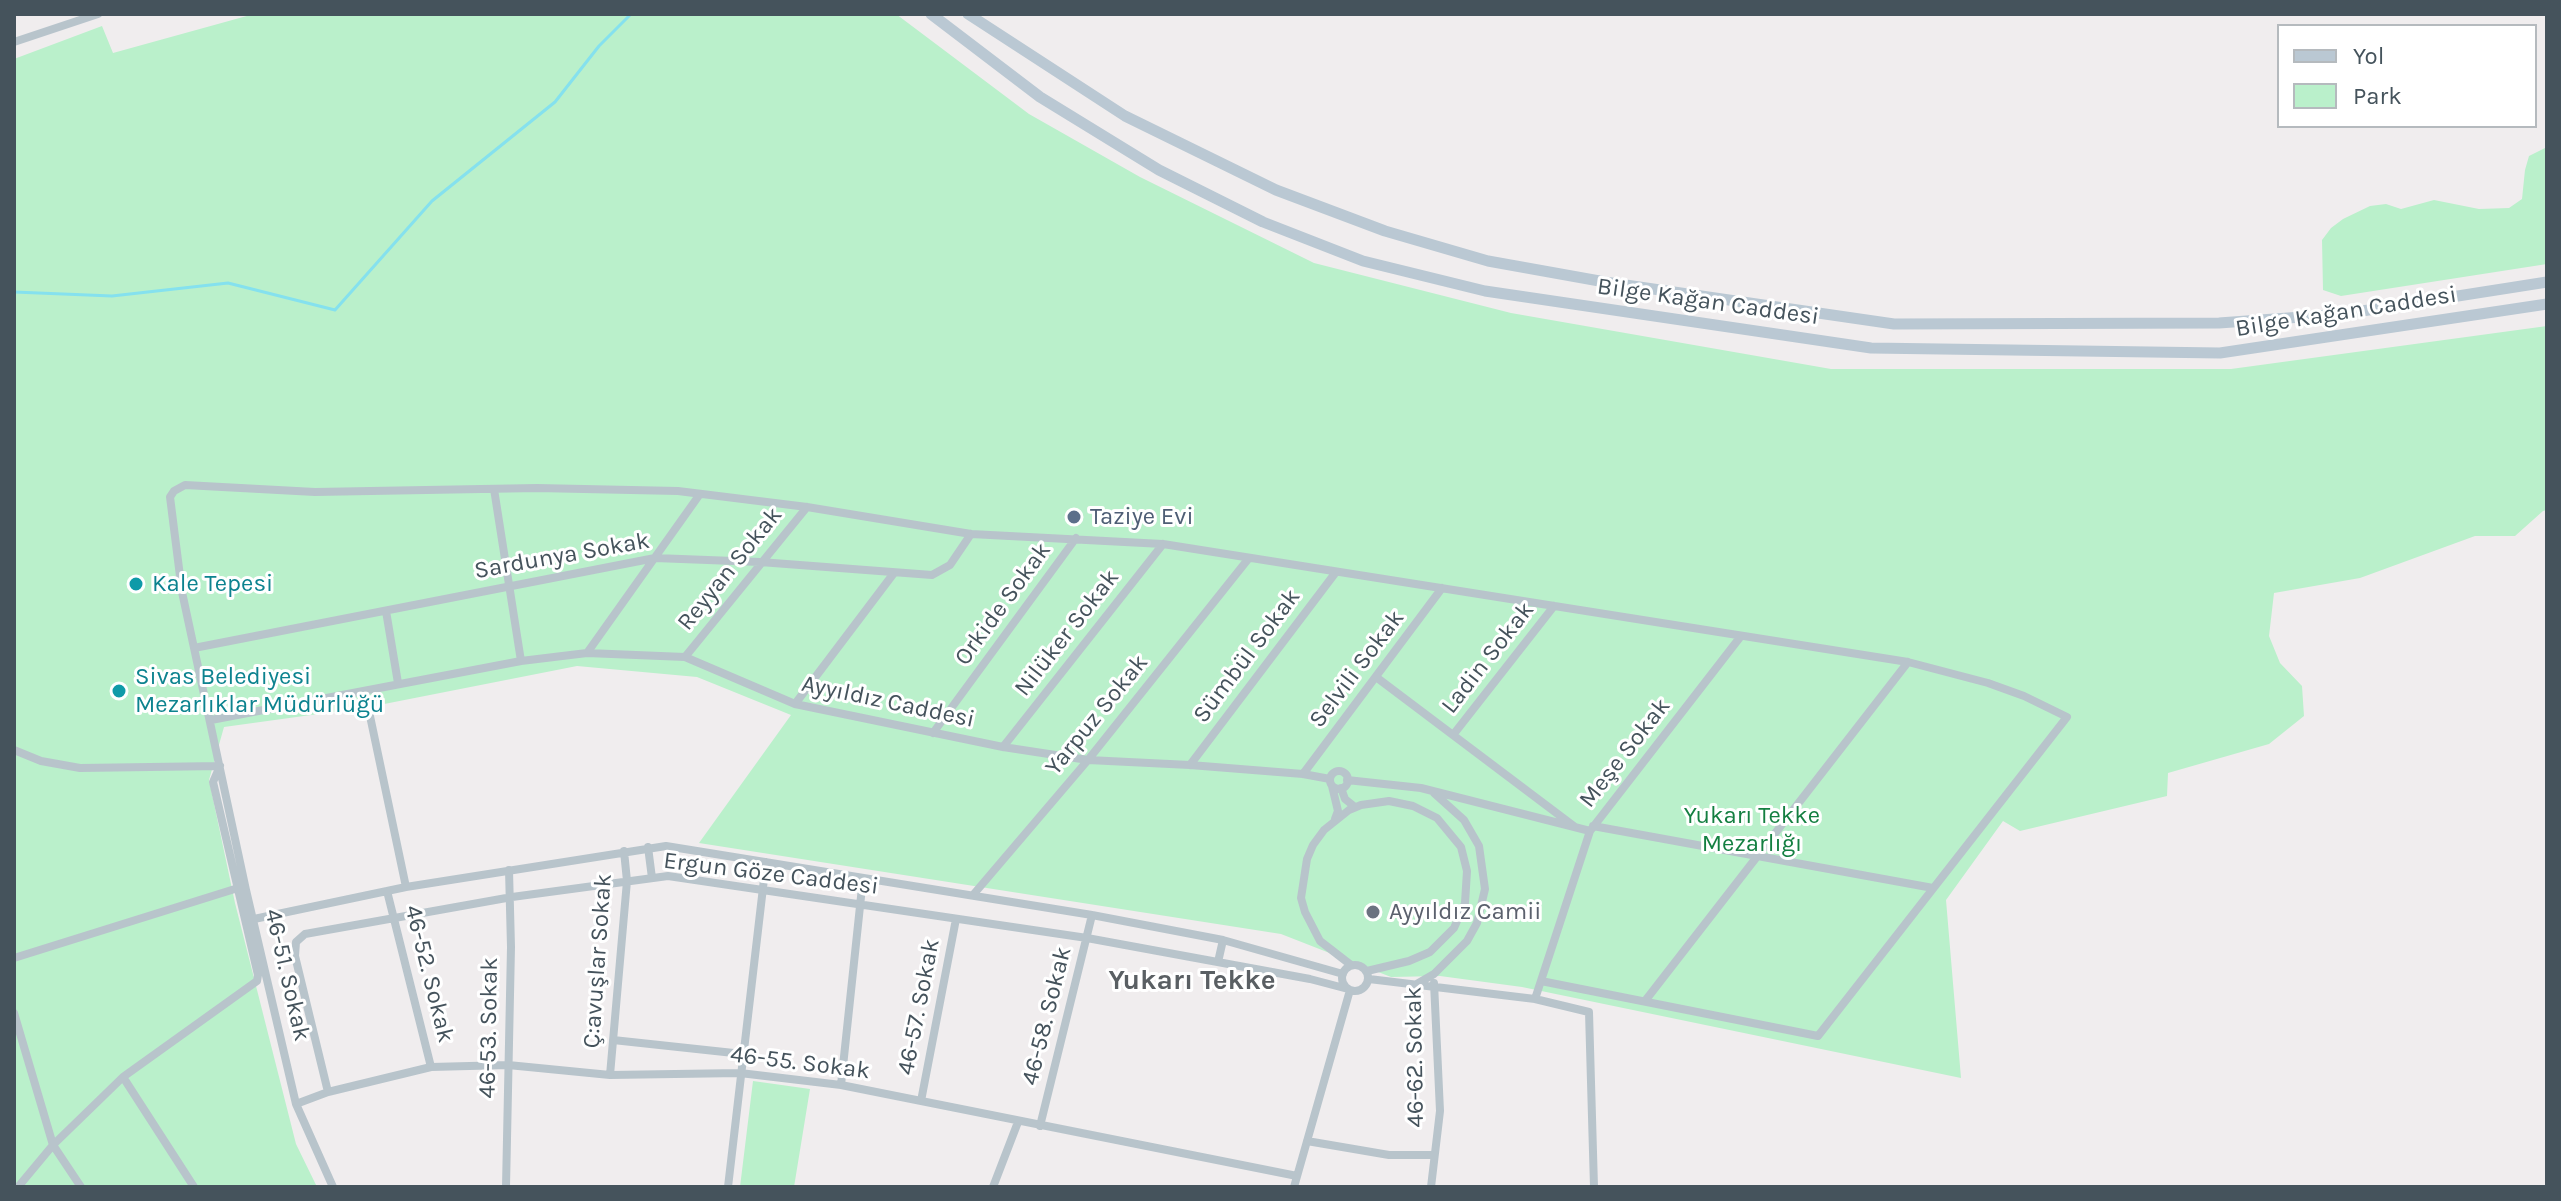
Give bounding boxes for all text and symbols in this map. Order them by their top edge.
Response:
legend [2277,24,2537,128]
text: Yol [2353,42,2384,70]
text: Park [2353,82,2402,110]
street label: Bilge Kağan Caddesi [1595,272,1821,332]
street label: Bilge Kağan Caddesi [2233,280,2459,344]
street label: Reyyan Sokak [671,501,789,637]
place label: Taziye Evi [1090,503,1194,531]
marker: Taziye Evi [1065,508,1083,526]
street label: Sardunya Sokak [472,526,652,586]
street label: Orkide Sokak [949,537,1057,671]
street label: Nilüker Sokak [1009,564,1125,702]
place label: Kale Tepesi [152,570,273,598]
marker: Kale Tepesi [127,575,145,593]
street label: Sümbül Sokak [1187,583,1307,729]
street label: Ladin Sokak [1435,596,1541,720]
street label: Selvili Sokak [1303,604,1411,734]
street label: Yarpuz Sokak [1040,649,1154,781]
place label: Sivas Belediyesi Mezarlıklar Müdürlüğü [135,663,384,719]
street label: Ayyıldız Caddesi [799,670,977,734]
marker: Sivas Belediyesi Mezarlıklar Müdürlüğü [110,682,128,700]
street label: Meşe Sokak [1573,692,1677,814]
park label: Yukarı Tekke Mezarlığı [1684,802,1820,858]
street label: Ergun Göze Caddesi [662,847,880,901]
street label: Ç:avuşlar Sokak [578,873,618,1049]
place label: Ayyıldız Camii [1389,898,1541,926]
street label: 46-52. Sokak [398,902,460,1046]
marker: Ayyıldız Camii [1364,903,1382,921]
street label: 46-51. Sokak [258,906,316,1044]
street label: 46-57. Sokak [892,936,946,1078]
street label: 46-58. Sokak [1016,944,1078,1088]
street label: 46-53. Sokak [473,957,505,1099]
district label: Yukarı Tekke [1108,964,1276,998]
street label: 46-62. Sokak [1399,986,1431,1128]
street label: 46-55. Sokak [729,1040,871,1086]

